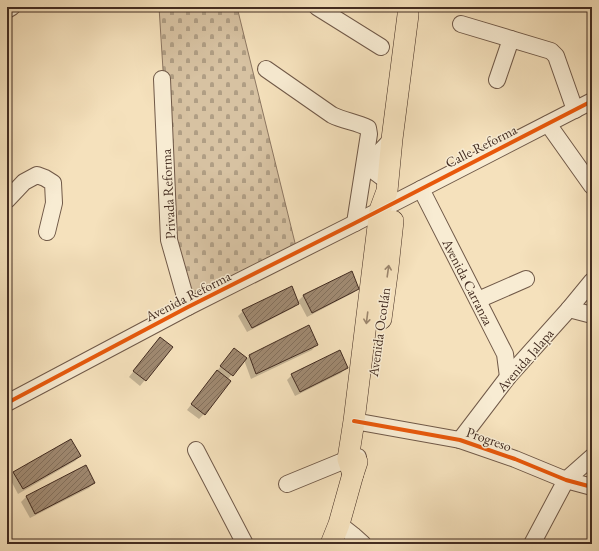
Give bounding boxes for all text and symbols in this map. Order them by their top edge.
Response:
street label: Calle Reforma [442,120,520,172]
street label: Privada Reforma [157,148,179,240]
street label: Avenida Carranza [438,235,498,329]
one-way arrow [384,265,392,278]
street label: Avenida Reforma [141,266,234,326]
street label: Avenida Ocotlán [364,286,394,379]
one-way arrow [363,311,370,324]
street label: Avenida Jalapa [492,324,558,396]
street label: Progreso [464,423,514,455]

